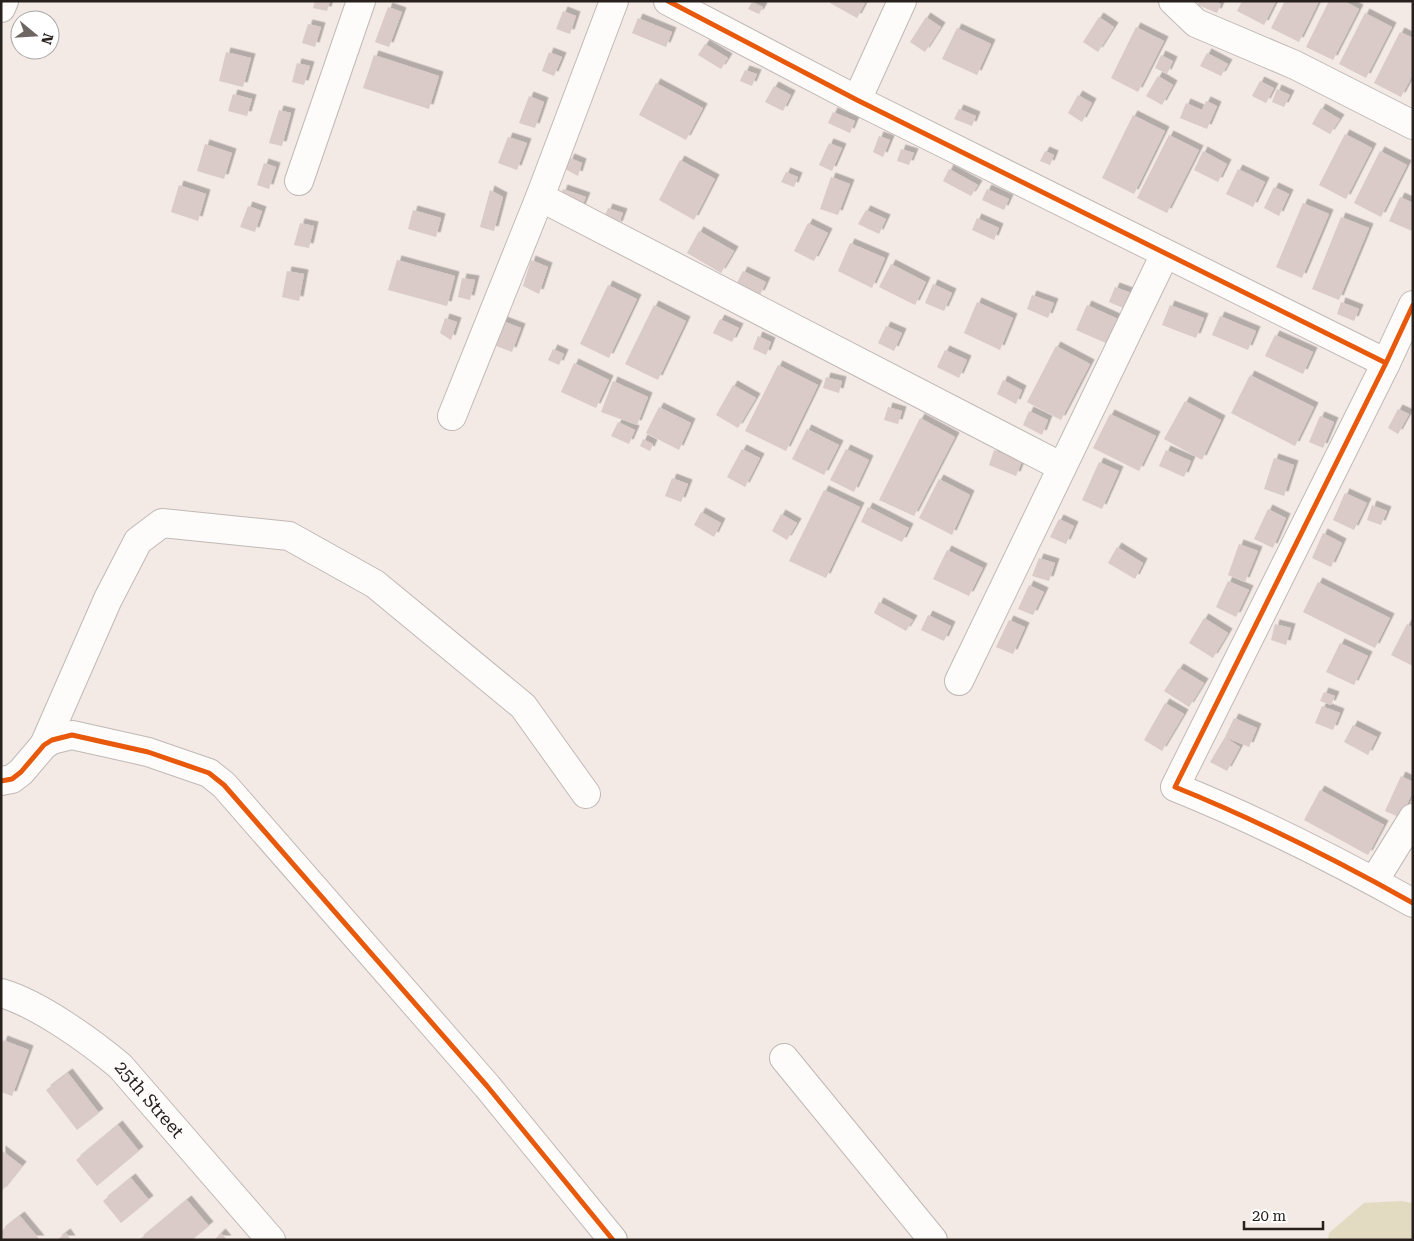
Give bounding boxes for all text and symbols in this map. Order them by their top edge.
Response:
north arrow [10,10,60,60]
text: N [38,31,57,47]
street label: 25th Street [111,1057,189,1142]
scale bar [1244,1198,1323,1230]
text: 20 m [1252,1207,1287,1225]

